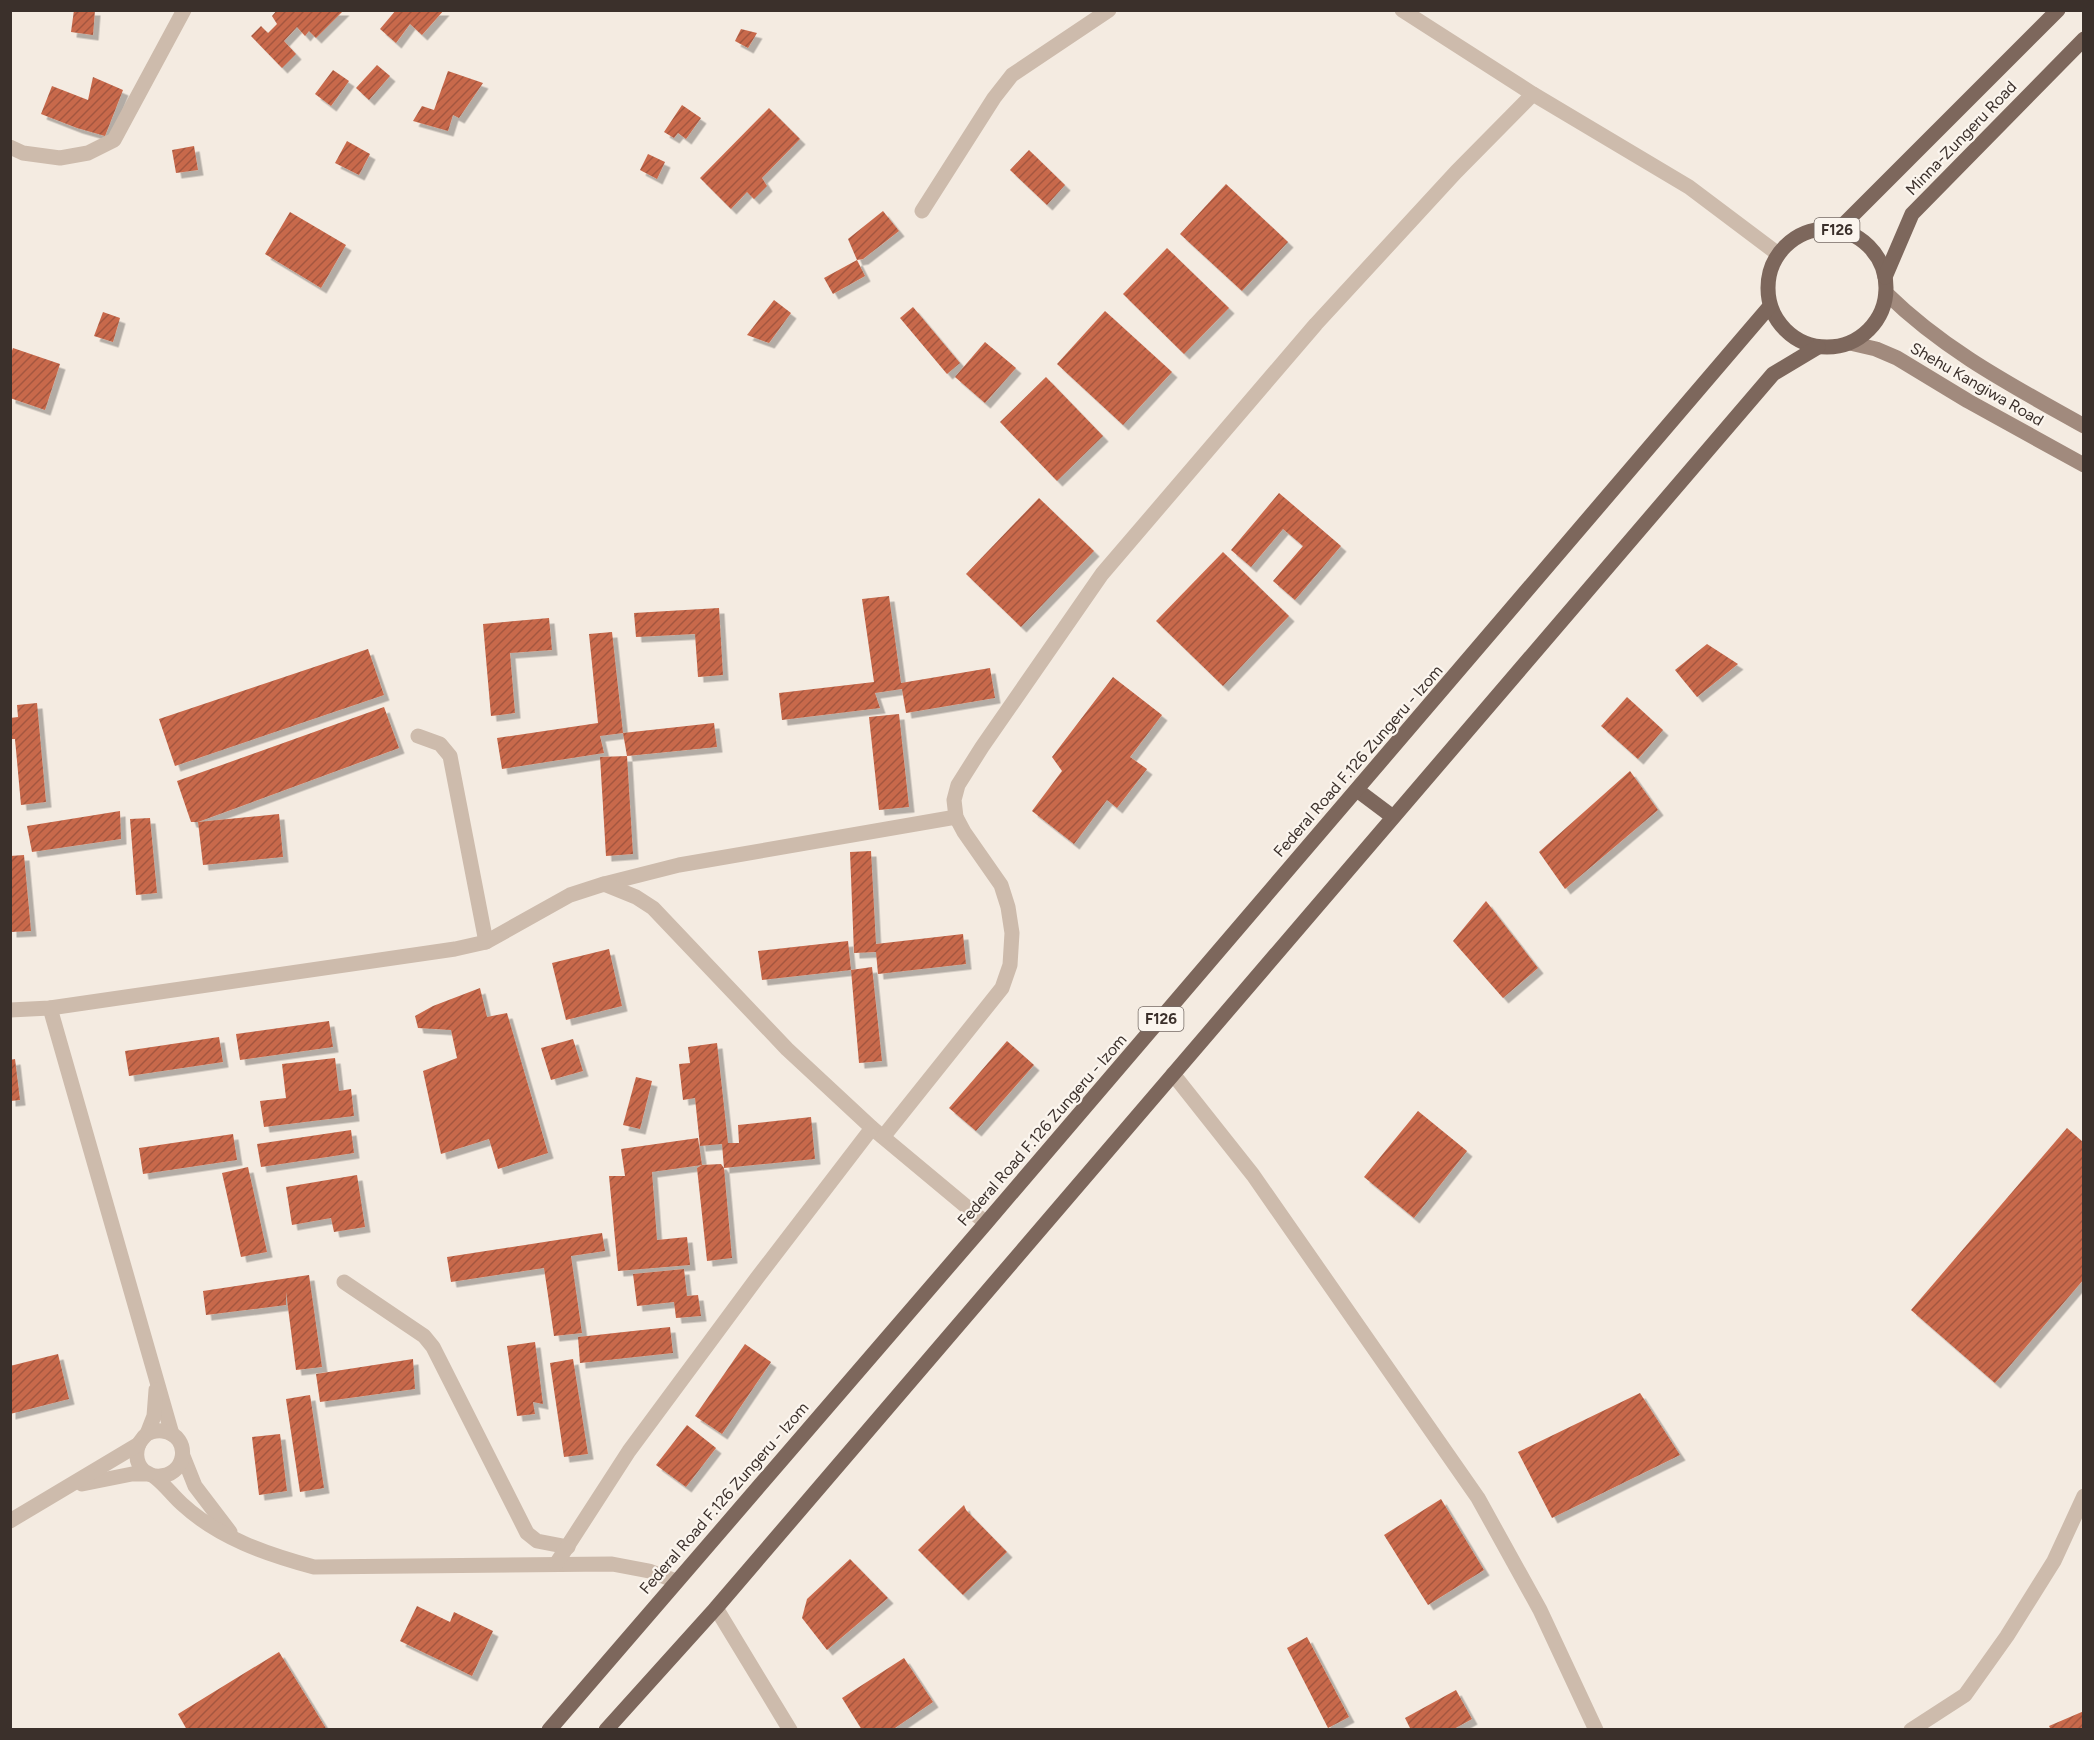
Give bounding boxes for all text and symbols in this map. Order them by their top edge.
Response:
street label: Minna-Zungeru Road [1902,77,2020,199]
road number: F126 [1814,218,1860,242]
street label: Shehu Kangiwa Road [1907,338,2047,430]
street label: Federal Road F.126 Zungeru - Izom [1269,661,1447,861]
road number: F126 [1138,1007,1184,1031]
street label: Federal Road F.126 Zungeru - Izom [953,1030,1131,1230]
street label: Federal Road F.126 Zungeru - Izom [635,1398,813,1598]

